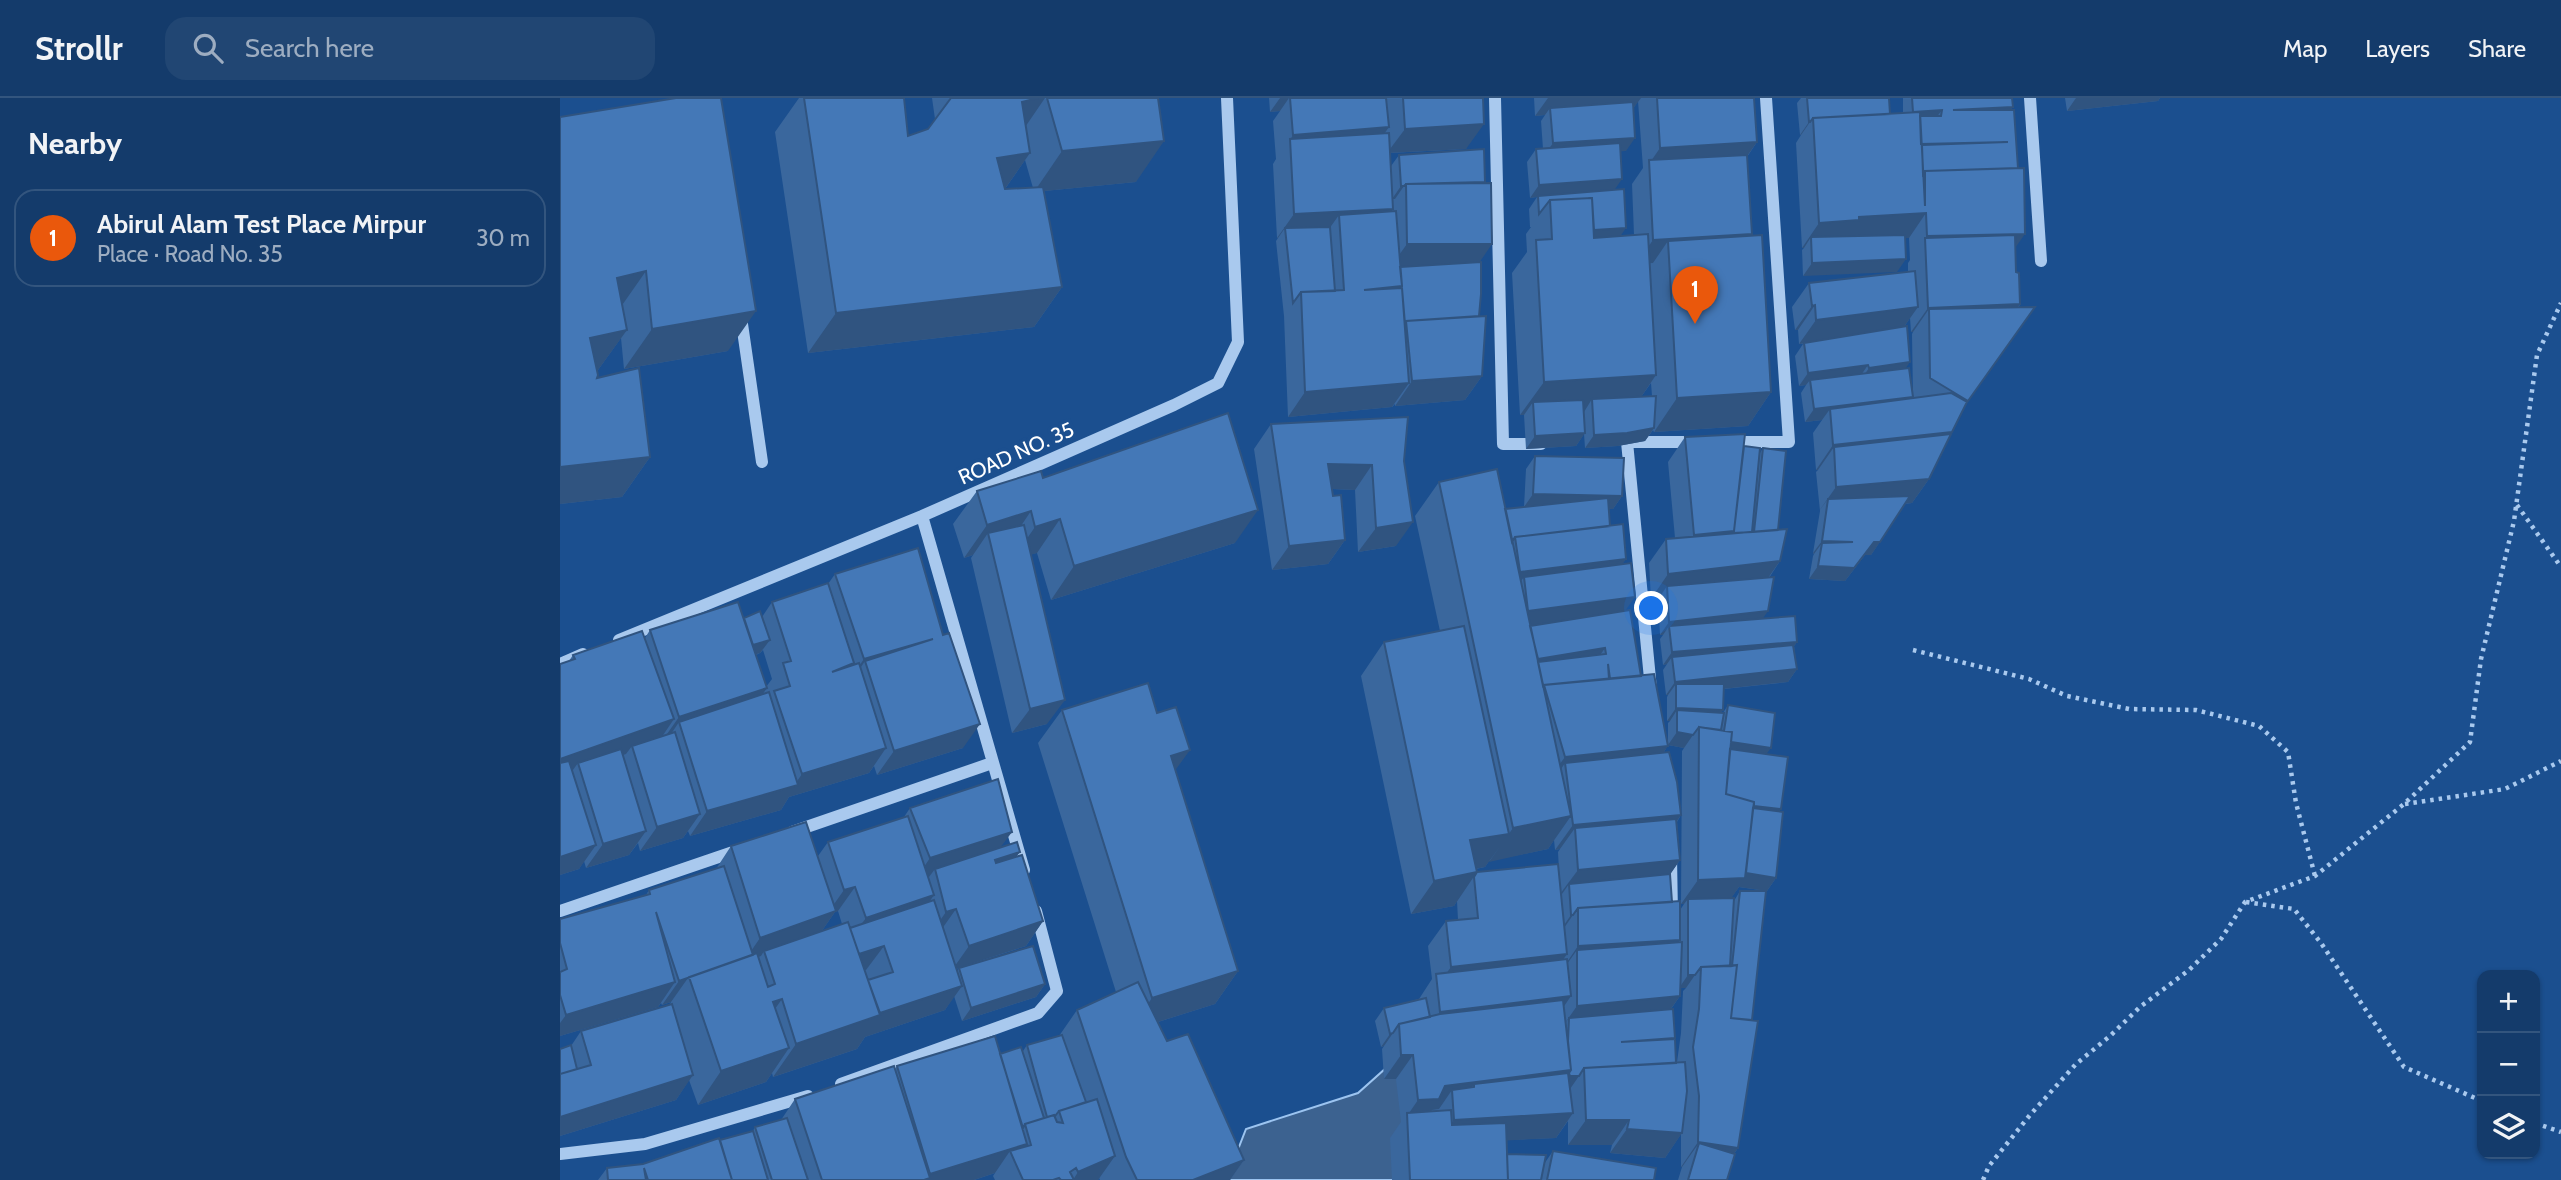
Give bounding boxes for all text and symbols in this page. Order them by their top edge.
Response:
search box [165,17,655,80]
text: Strollr [35,28,123,68]
icon: search [189,29,227,67]
text: Search here [245,32,374,64]
text: Map [2283,34,2327,63]
text: Layers [2365,34,2430,63]
text: Share [2468,34,2526,63]
text: Nearby [28,125,122,162]
text: Abirul Alam Test Place Mirpur [97,208,426,240]
text: 1 [49,224,57,252]
text: 30 m [476,224,530,252]
text: Place · Road No. 35 [97,240,283,268]
pin: 1 [1672,266,1718,324]
street label: ROAD NO. 35 [954,416,1078,490]
your location [1634,591,1668,625]
map controls [2477,970,2540,1159]
button: + [2477,970,2540,1033]
button: − [2477,1033,2540,1096]
button: layers [2477,1096,2540,1159]

